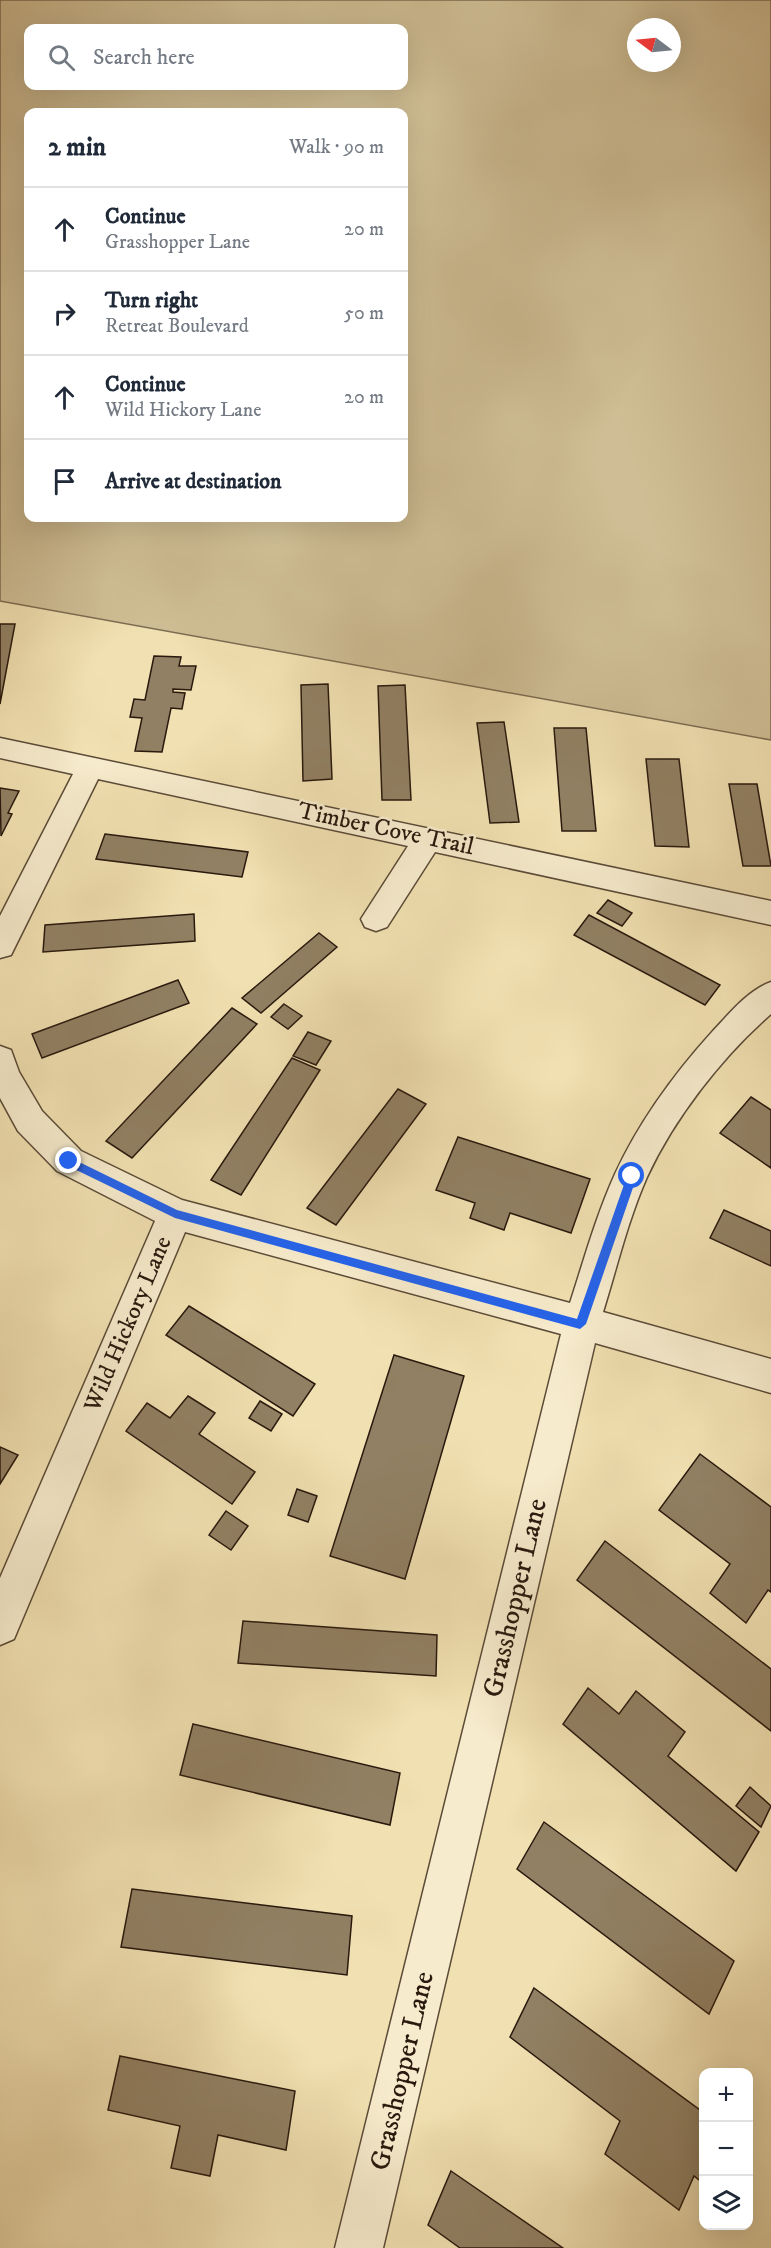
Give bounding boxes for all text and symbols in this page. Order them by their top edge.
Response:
north arrow [627,18,681,72]
search box [24,24,408,90]
icon: search [45,41,78,74]
text: Search here [93,44,195,71]
text: 2 min [48,131,106,164]
text: Walk · 90 m [289,135,384,160]
text: Continue [105,203,186,230]
icon: ahead [48,213,81,246]
text: 20 m [344,217,384,242]
text: Grasshopper Lane [105,230,250,255]
text: Turn right [105,287,198,314]
icon: right [48,297,81,330]
text: 50 m [344,301,384,326]
text: Retreat Boulevard [105,314,249,339]
text: Continue [105,371,186,398]
icon: ahead [48,381,81,414]
text: 20 m [344,385,384,410]
text: Wild Hickory Lane [105,398,261,423]
icon: arrive [48,465,81,498]
text: Arrive at destination [105,468,282,495]
street label: Timber Cove Trail [295,796,477,862]
route end [55,1147,81,1173]
route start [618,1162,644,1188]
street label: Wild Hickory Lane [77,1232,179,1417]
street label: Grasshopper Lane [475,1495,555,1701]
street label: Grasshopper Lane [362,1968,442,2174]
map controls [699,2068,753,2230]
button: + [699,2068,753,2122]
button: − [699,2122,753,2176]
button: layers [699,2176,753,2230]

